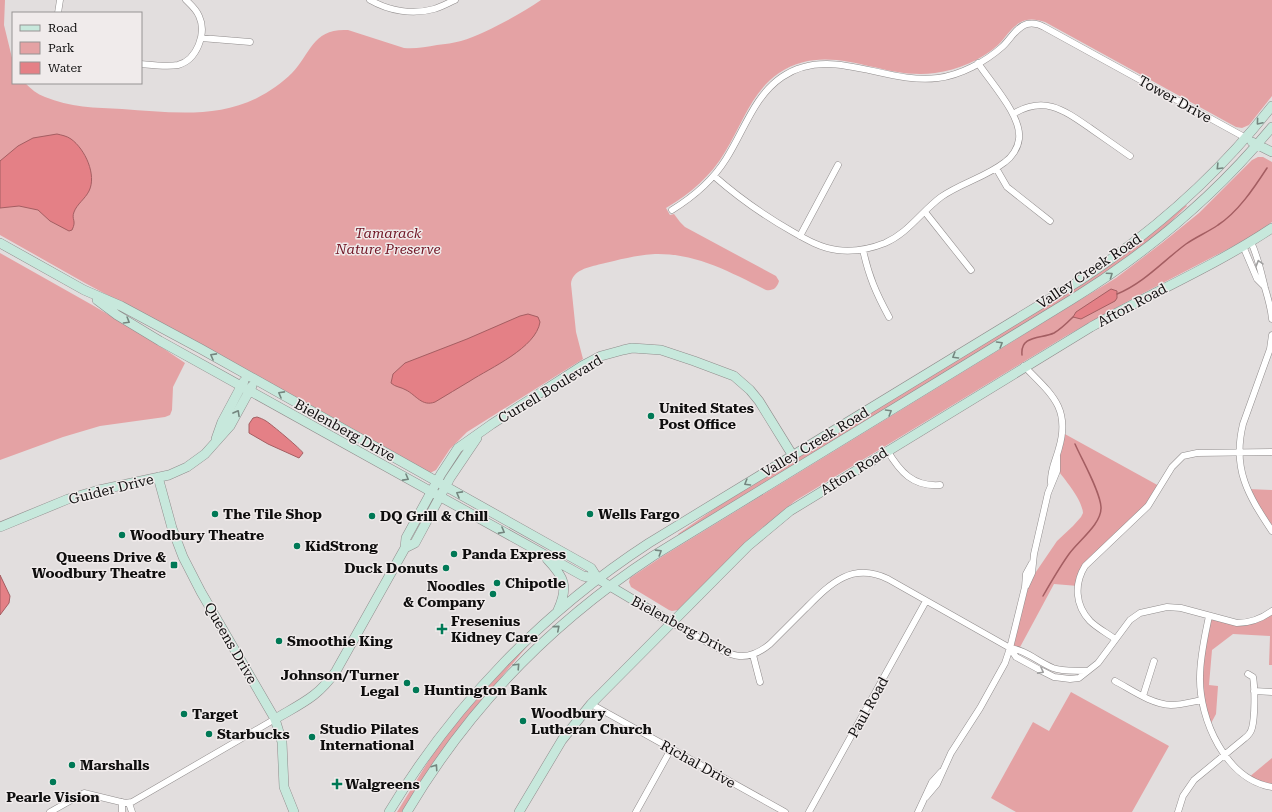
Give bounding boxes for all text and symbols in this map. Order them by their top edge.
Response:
legend [12,12,142,84]
text: Road [48,21,78,35]
text: Park [48,41,75,55]
text: Water [48,61,82,75]
street label: Tower Drive [1135,72,1215,126]
one-way arrow [1257,118,1264,125]
one-way arrow [1216,162,1224,170]
park label: Tamarack Nature Preserve [334,225,441,257]
street label: Valley Creek Road [1034,230,1144,312]
one-way arrow [1255,260,1264,267]
one-way arrow [1106,273,1113,280]
street label: Afton Road [1095,280,1169,330]
one-way arrow [123,317,130,324]
one-way arrow [996,341,1003,348]
street label: Currell Boulevard [495,352,605,426]
one-way arrow [952,352,959,359]
one-way arrow [210,353,217,361]
one-way arrow [277,391,285,399]
street label: Bielenberg Drive [292,396,398,464]
place label: United States Post Office [659,400,754,432]
street label: Valley Creek Road [758,404,872,480]
one-way arrow [885,409,892,416]
one-way arrow [233,410,240,417]
marker: United States Post Office [646,411,656,421]
street label: Afton Road [817,444,891,498]
street label: Guider Drive [67,471,155,507]
one-way arrow [402,473,409,481]
one-way arrow [744,479,751,486]
one-way arrow [455,491,463,498]
place label: The Tile Shop [223,506,322,522]
place label: Wells Fargo [598,506,680,522]
place label: DQ Grill & Chill [380,508,489,524]
marker: The Tile Shop [210,509,220,519]
marker: Wells Fargo [585,509,595,519]
marker: DQ Grill & Chill [367,511,377,521]
one-way arrow [498,526,505,534]
place label: Woodbury Theatre [130,527,264,543]
marker: Woodbury Theatre [117,530,127,540]
place label: KidStrong [305,538,378,554]
marker: KidStrong [292,541,302,551]
place label: Panda Express [462,546,566,562]
place label: Queens Drive & Woodbury Theatre [32,549,166,581]
marker: Panda Express [449,549,459,559]
one-way arrow [655,549,662,557]
marker: Queens Drive & Woodbury Theatre [169,560,179,570]
place label: Duck Donuts [344,560,438,576]
marker: Duck Donuts [441,563,451,573]
place label: Chipotle [505,575,566,591]
place label: Noodles & Company [403,578,486,610]
marker: Chipotle [492,578,502,588]
marker: Noodles & Company [488,589,498,599]
street label: Bielenberg Drive [629,593,736,660]
street label: Queens Drive [201,600,261,687]
place label: Fresenius Kidney Care [451,613,538,645]
marker: Fresenius Kidney Care [436,623,448,635]
one-way arrow [552,625,560,633]
place label: Smoothie King [287,633,393,649]
marker: Smoothie King [274,636,284,646]
one-way arrow [512,663,520,671]
one-way arrow [1037,666,1044,674]
place label: Johnson/Turner Legal [281,667,400,699]
street label: Paul Road [845,674,891,740]
marker: Johnson/Turner Legal [402,678,412,688]
place label: Huntington Bank [424,682,548,698]
marker: Huntington Bank [411,685,421,695]
place label: Woodbury Lutheran Church [531,705,653,737]
place label: Target [192,706,239,722]
marker: Target [179,709,189,719]
marker: Woodbury Lutheran Church [518,716,528,726]
place label: Studio Pilates International [320,721,419,753]
place label: Starbucks [217,726,290,742]
marker: Starbucks [204,729,214,739]
marker: Studio Pilates International [307,732,317,742]
street label: Richal Drive [658,737,738,791]
place label: Marshalls [80,757,149,773]
marker: Marshalls [67,760,77,770]
one-way arrow [430,764,438,771]
place label: Walgreens [345,776,420,792]
marker: Pearle Vision [48,777,58,787]
marker: Walgreens [332,779,342,789]
place label: Pearle Vision [6,789,100,805]

